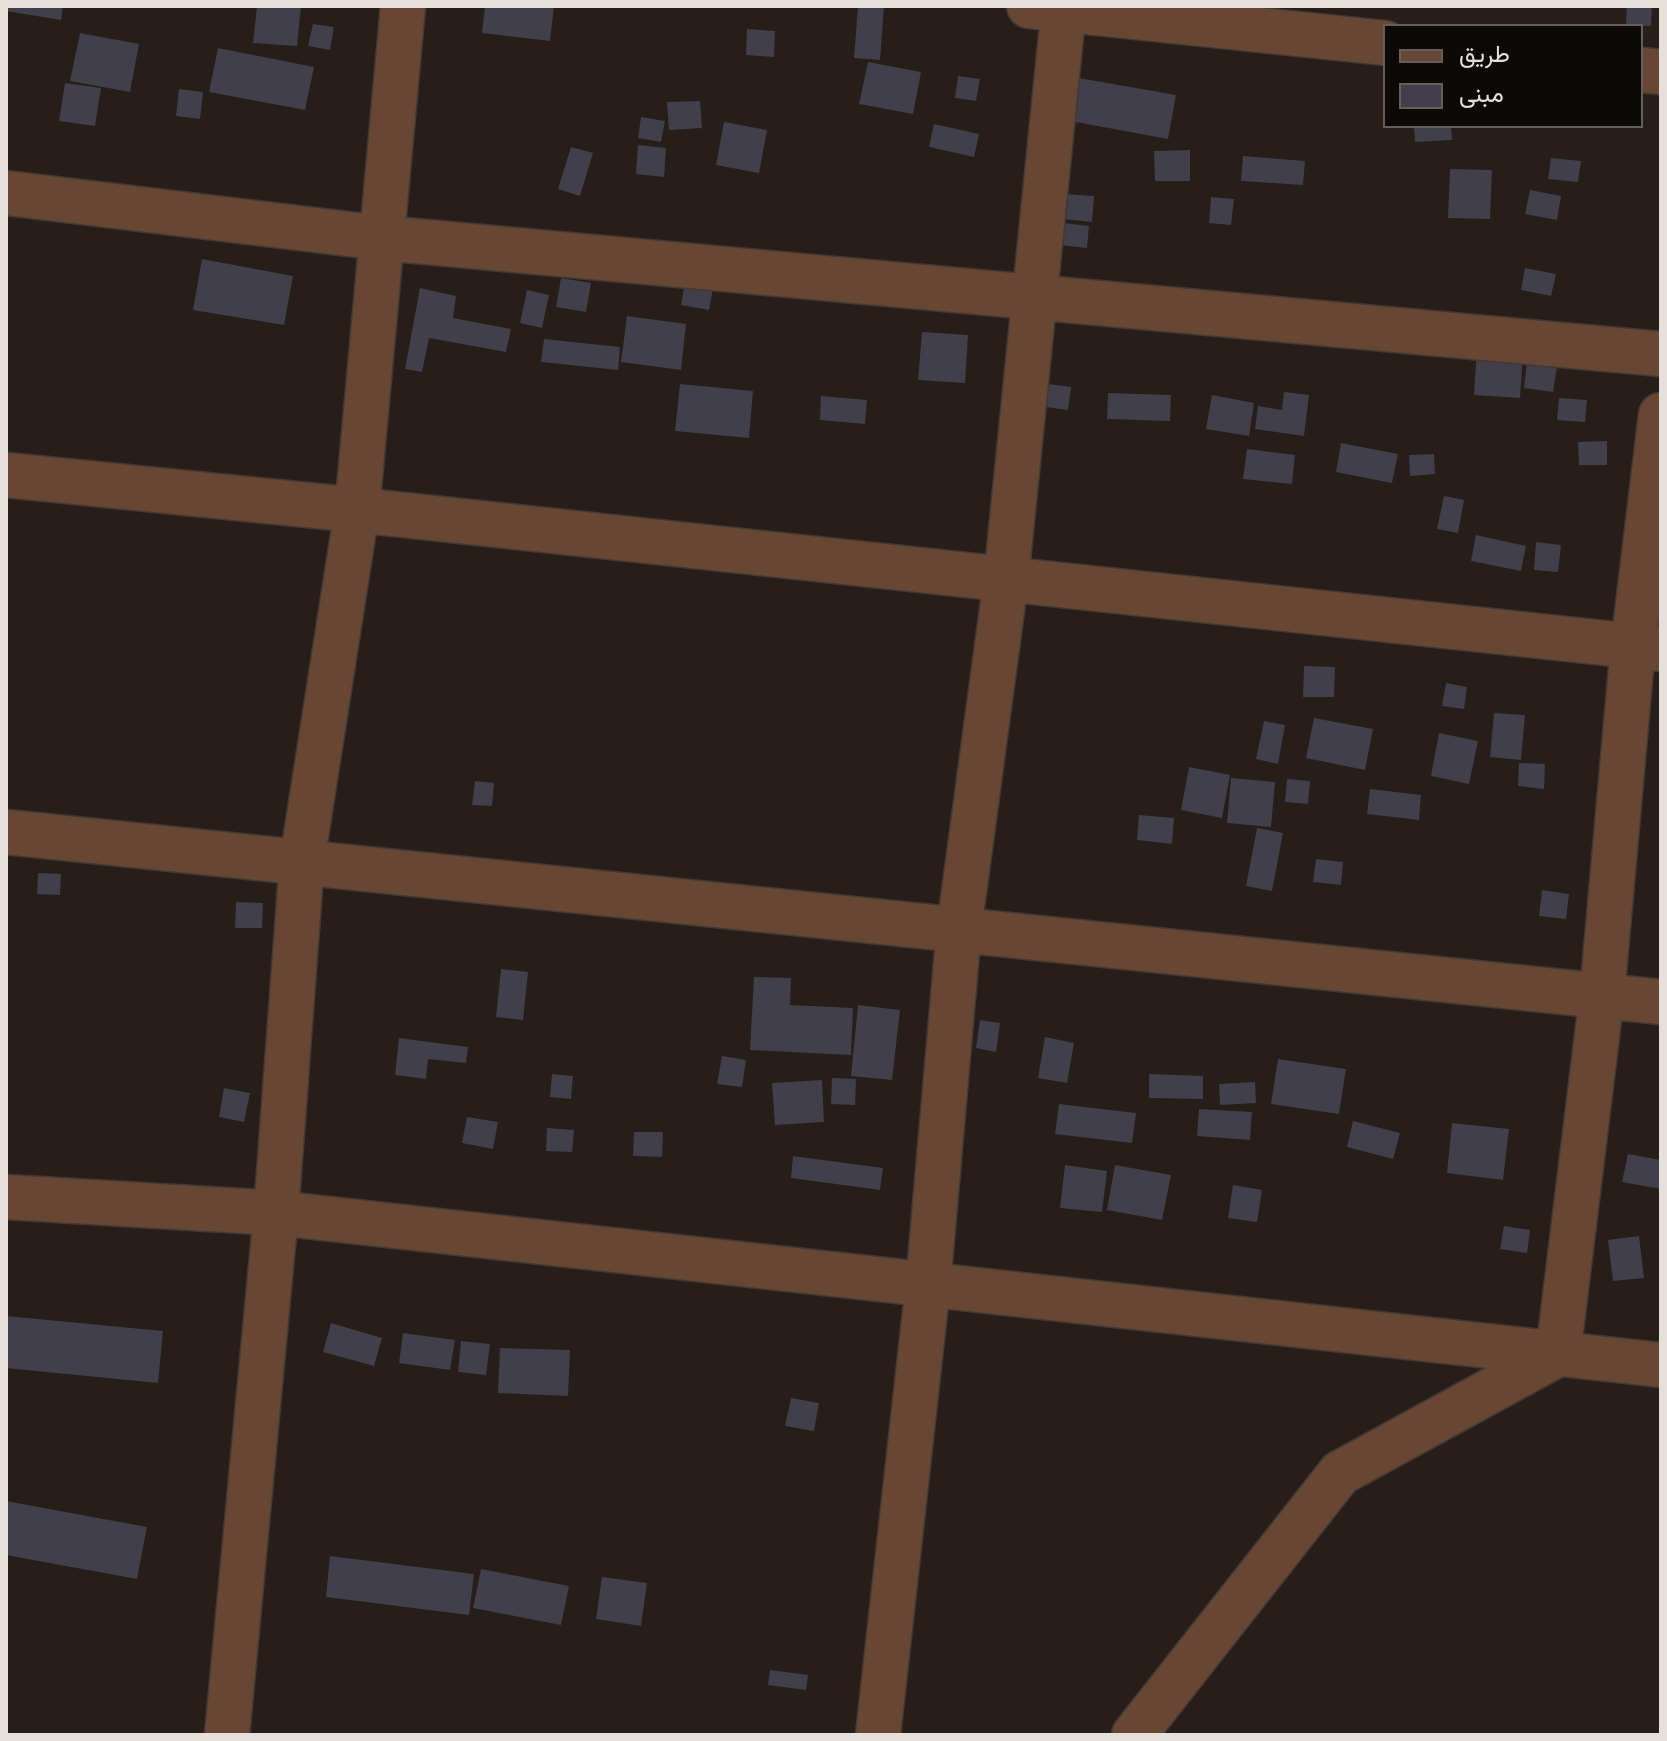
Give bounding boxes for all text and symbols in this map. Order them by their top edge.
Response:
legend [1383,24,1643,128]
text: طريق [1459,43,1510,67]
text: مبنى [1459,83,1504,107]

